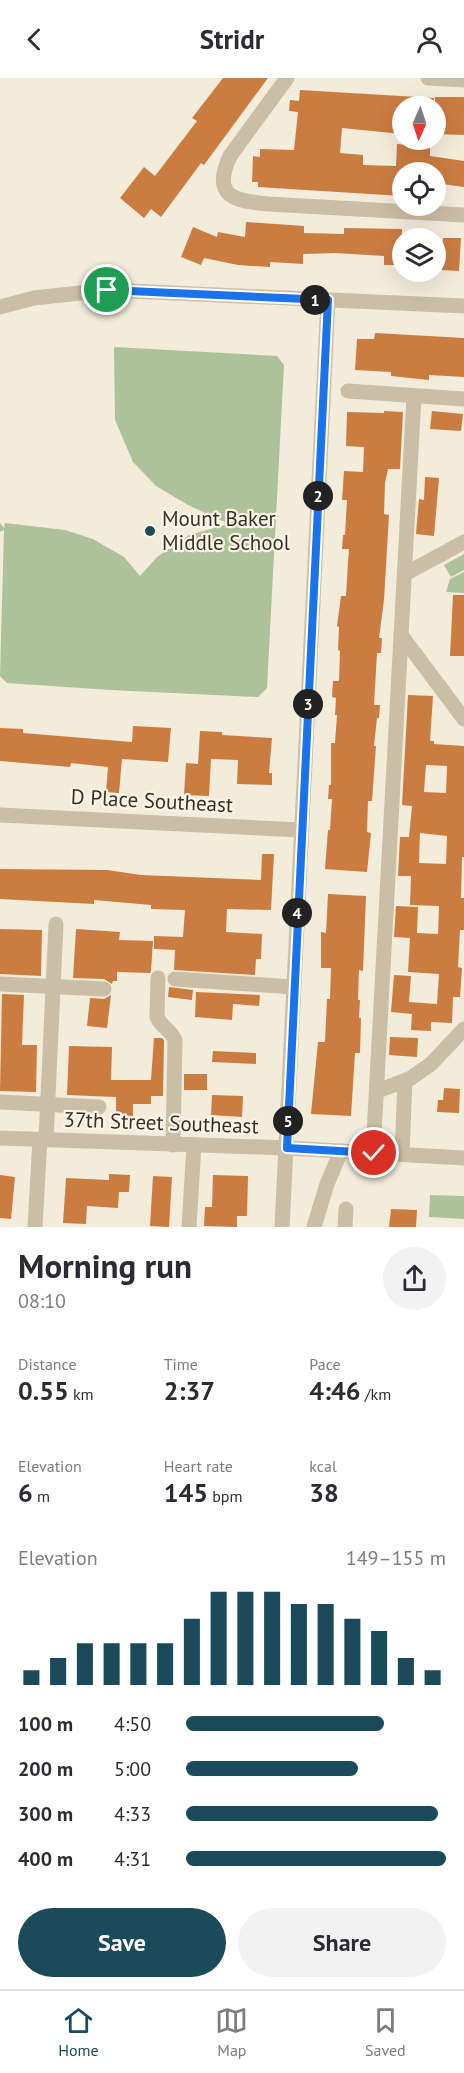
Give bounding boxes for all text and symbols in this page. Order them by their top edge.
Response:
text: Stridr [200,22,264,56]
icon: back [18,23,51,56]
icon: person [413,23,446,56]
north arrow [392,96,446,150]
map controls [392,96,446,282]
button: locate [392,162,446,216]
button: layers [392,228,446,282]
pin [81,264,132,315]
icon: arrive [90,273,123,306]
pin: 1 [300,285,330,315]
text: 1 [310,290,320,310]
pin: 2 [303,481,333,511]
text: 2 [313,486,323,506]
place label: Mount Baker Middle School [162,505,290,556]
marker: Mount Baker Middle School [143,524,157,538]
pin: 3 [293,689,323,719]
text: 3 [303,694,313,714]
street label: D Place Southeast [70,783,234,818]
pin: 4 [282,898,312,928]
text: 4 [292,903,302,923]
street label: 37th Street Southeast [63,1106,259,1139]
pin: 5 [273,1106,303,1136]
text: 5 [283,1111,293,1131]
pin [348,1127,399,1178]
icon: check [357,1136,390,1169]
text: Morning run [18,1244,192,1287]
button: share [383,1247,446,1310]
text: 08:10 [18,1288,66,1314]
text: Distance [18,1354,77,1374]
text: Time [164,1354,198,1374]
text: Pace [309,1354,341,1374]
text: 0.55 [18,1374,69,1407]
text: 2:37 [164,1374,215,1407]
text: 4:46 [309,1374,361,1407]
text: km [69,1384,94,1404]
text: /km [361,1384,391,1404]
text: Elevation [18,1456,82,1476]
text: Heart rate [164,1456,233,1476]
text: kcal [309,1456,337,1476]
text: 6 [18,1476,33,1509]
text: 145 [164,1476,208,1509]
text: 38 [309,1476,339,1509]
text: m [33,1486,50,1506]
text: bpm [208,1486,242,1506]
text: Elevation [18,1545,98,1571]
text: 149–155 m [346,1545,446,1571]
text: 100 m [18,1711,73,1737]
text: 4:50 [114,1711,151,1737]
text: 200 m [18,1756,73,1782]
text: 5:00 [114,1756,151,1782]
text: 300 m [18,1801,73,1827]
text: 4:33 [114,1801,151,1827]
text: 400 m [18,1846,73,1872]
text: 4:31 [114,1846,151,1872]
button: Save [18,1908,226,1977]
button: Share [238,1908,446,1977]
tab: Home [58,2004,99,2060]
tab: Map [215,2004,248,2060]
tab: Saved [365,2004,406,2060]

